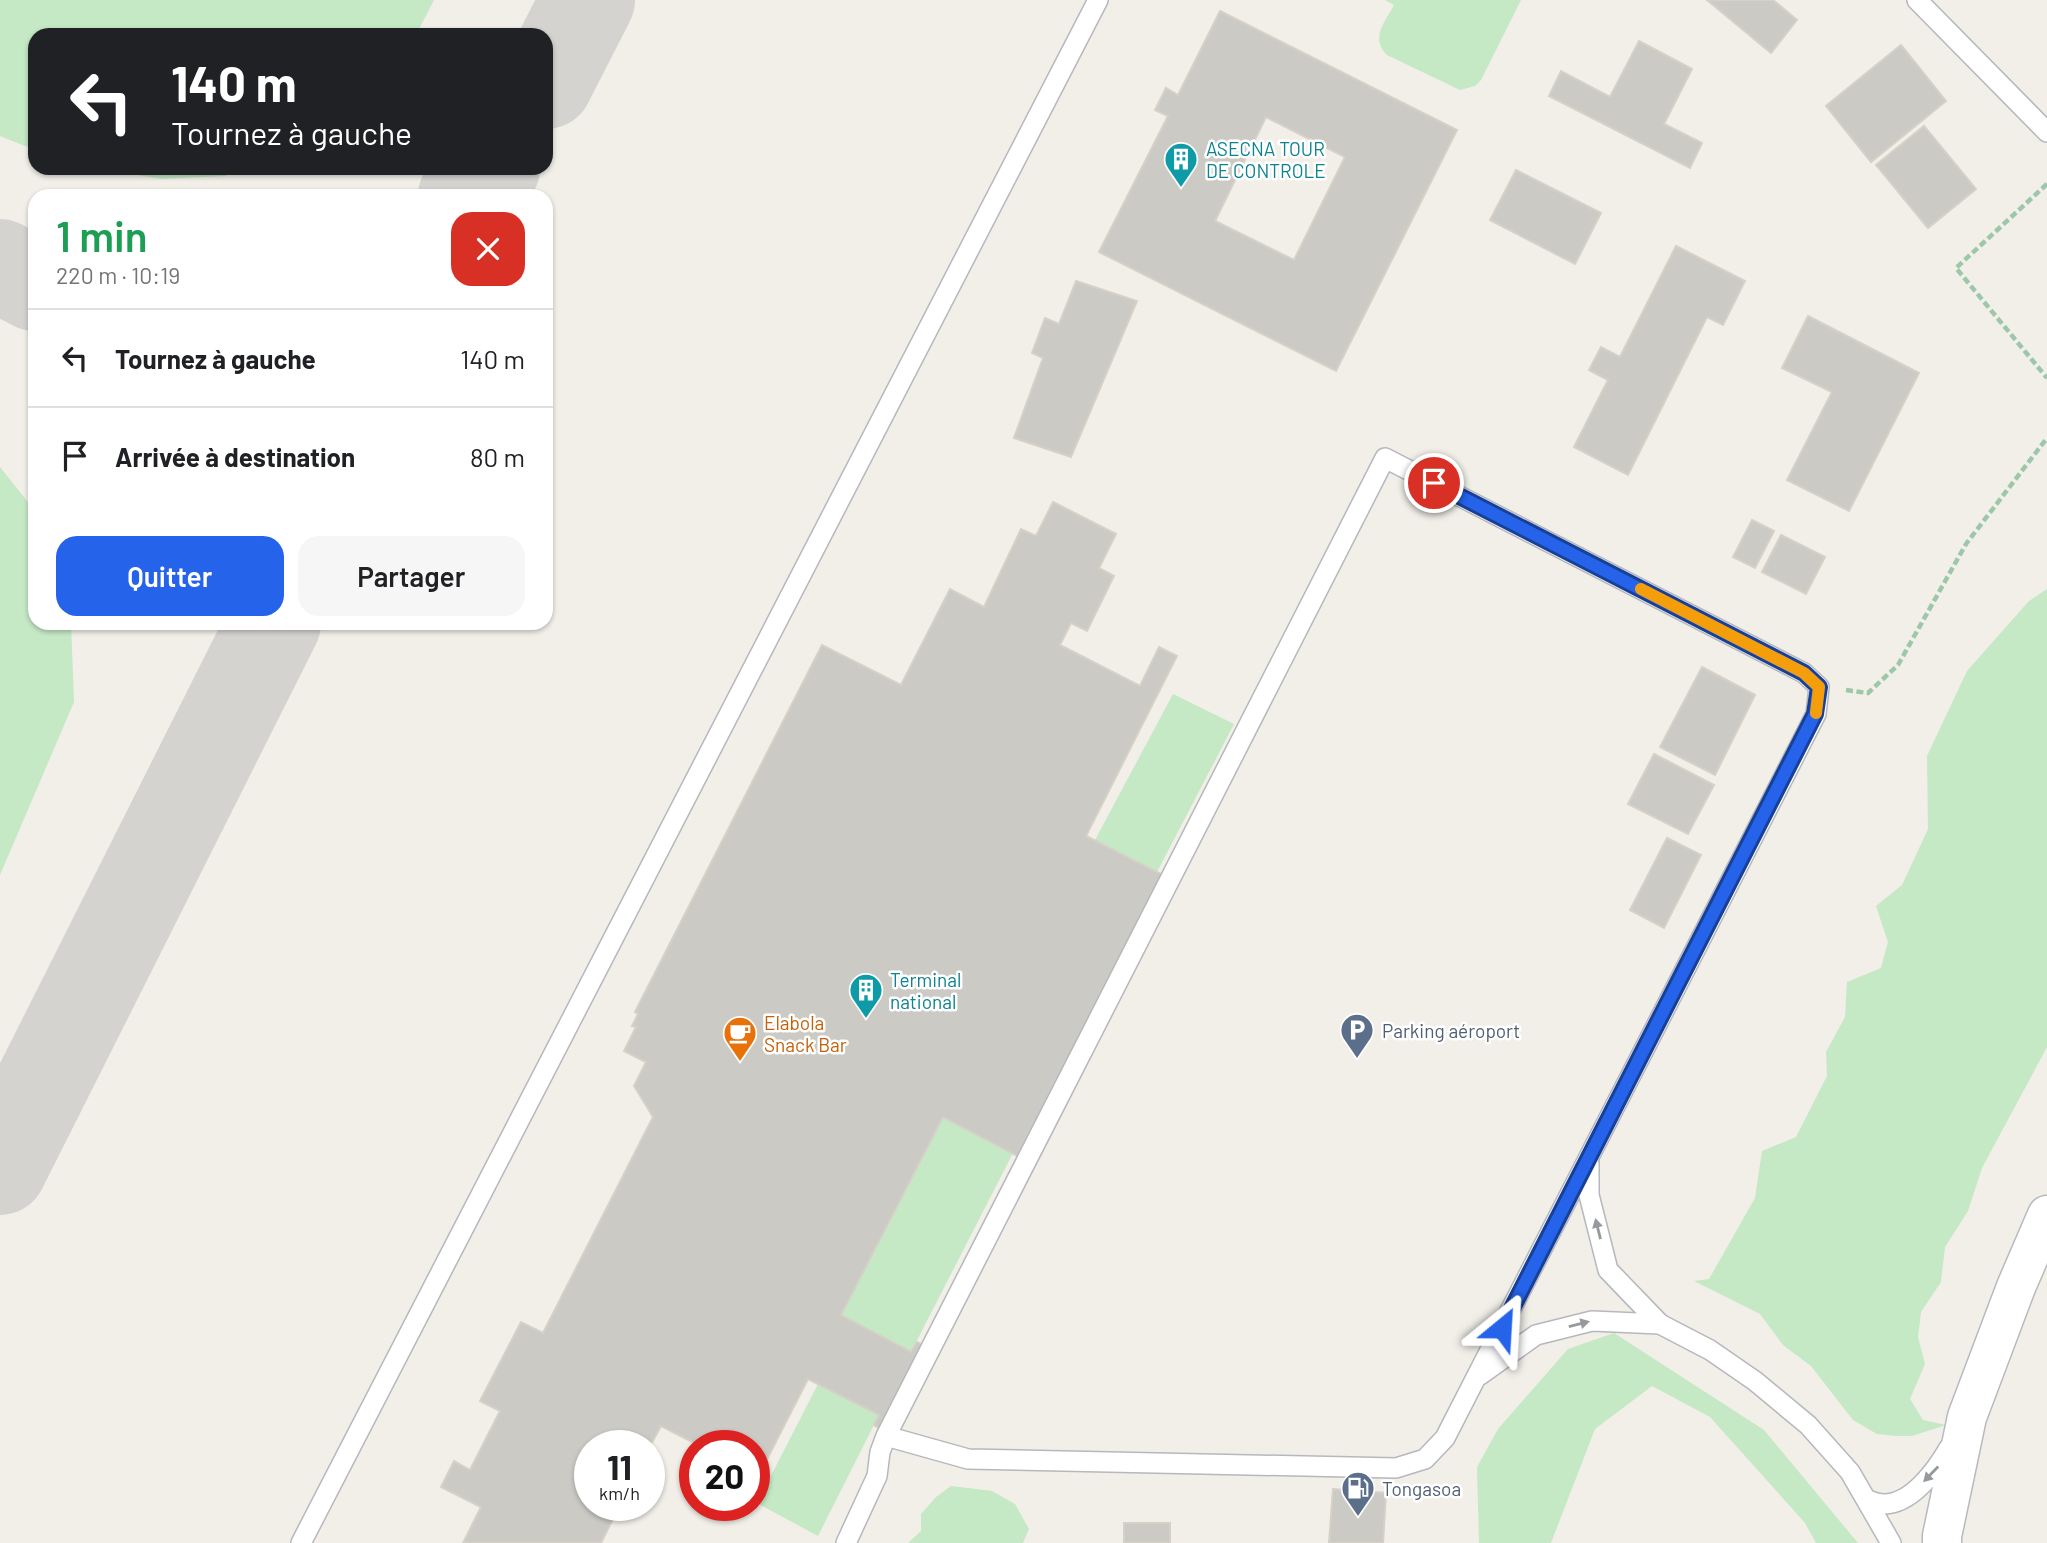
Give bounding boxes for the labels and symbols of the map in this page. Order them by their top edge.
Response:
place label: ASECNA TOUR DE CONTROLE [1206,137,1326,182]
building icon: ASECNA TOUR DE CONTROLE [1162,140,1200,189]
pin [1404,453,1464,513]
place label: Terminal national [890,968,961,1013]
building icon: Terminal national [847,971,885,1020]
place label: Elabola Snack Bar [764,1011,847,1056]
parking icon: Parking aéroport [1338,1011,1376,1060]
cafe icon: Elabola Snack Bar [721,1014,759,1063]
place label: Parking aéroport [1382,1019,1520,1042]
one-way arrow [1592,1218,1603,1240]
position arrow [1465,1291,1539,1365]
one-way arrow [1569,1319,1591,1330]
speed limit sign: 20 [679,1430,770,1521]
one-way arrow [1923,1465,1939,1482]
fuel station icon: Tongasoa [1339,1469,1377,1518]
place label: Tongasoa [1382,1477,1461,1500]

